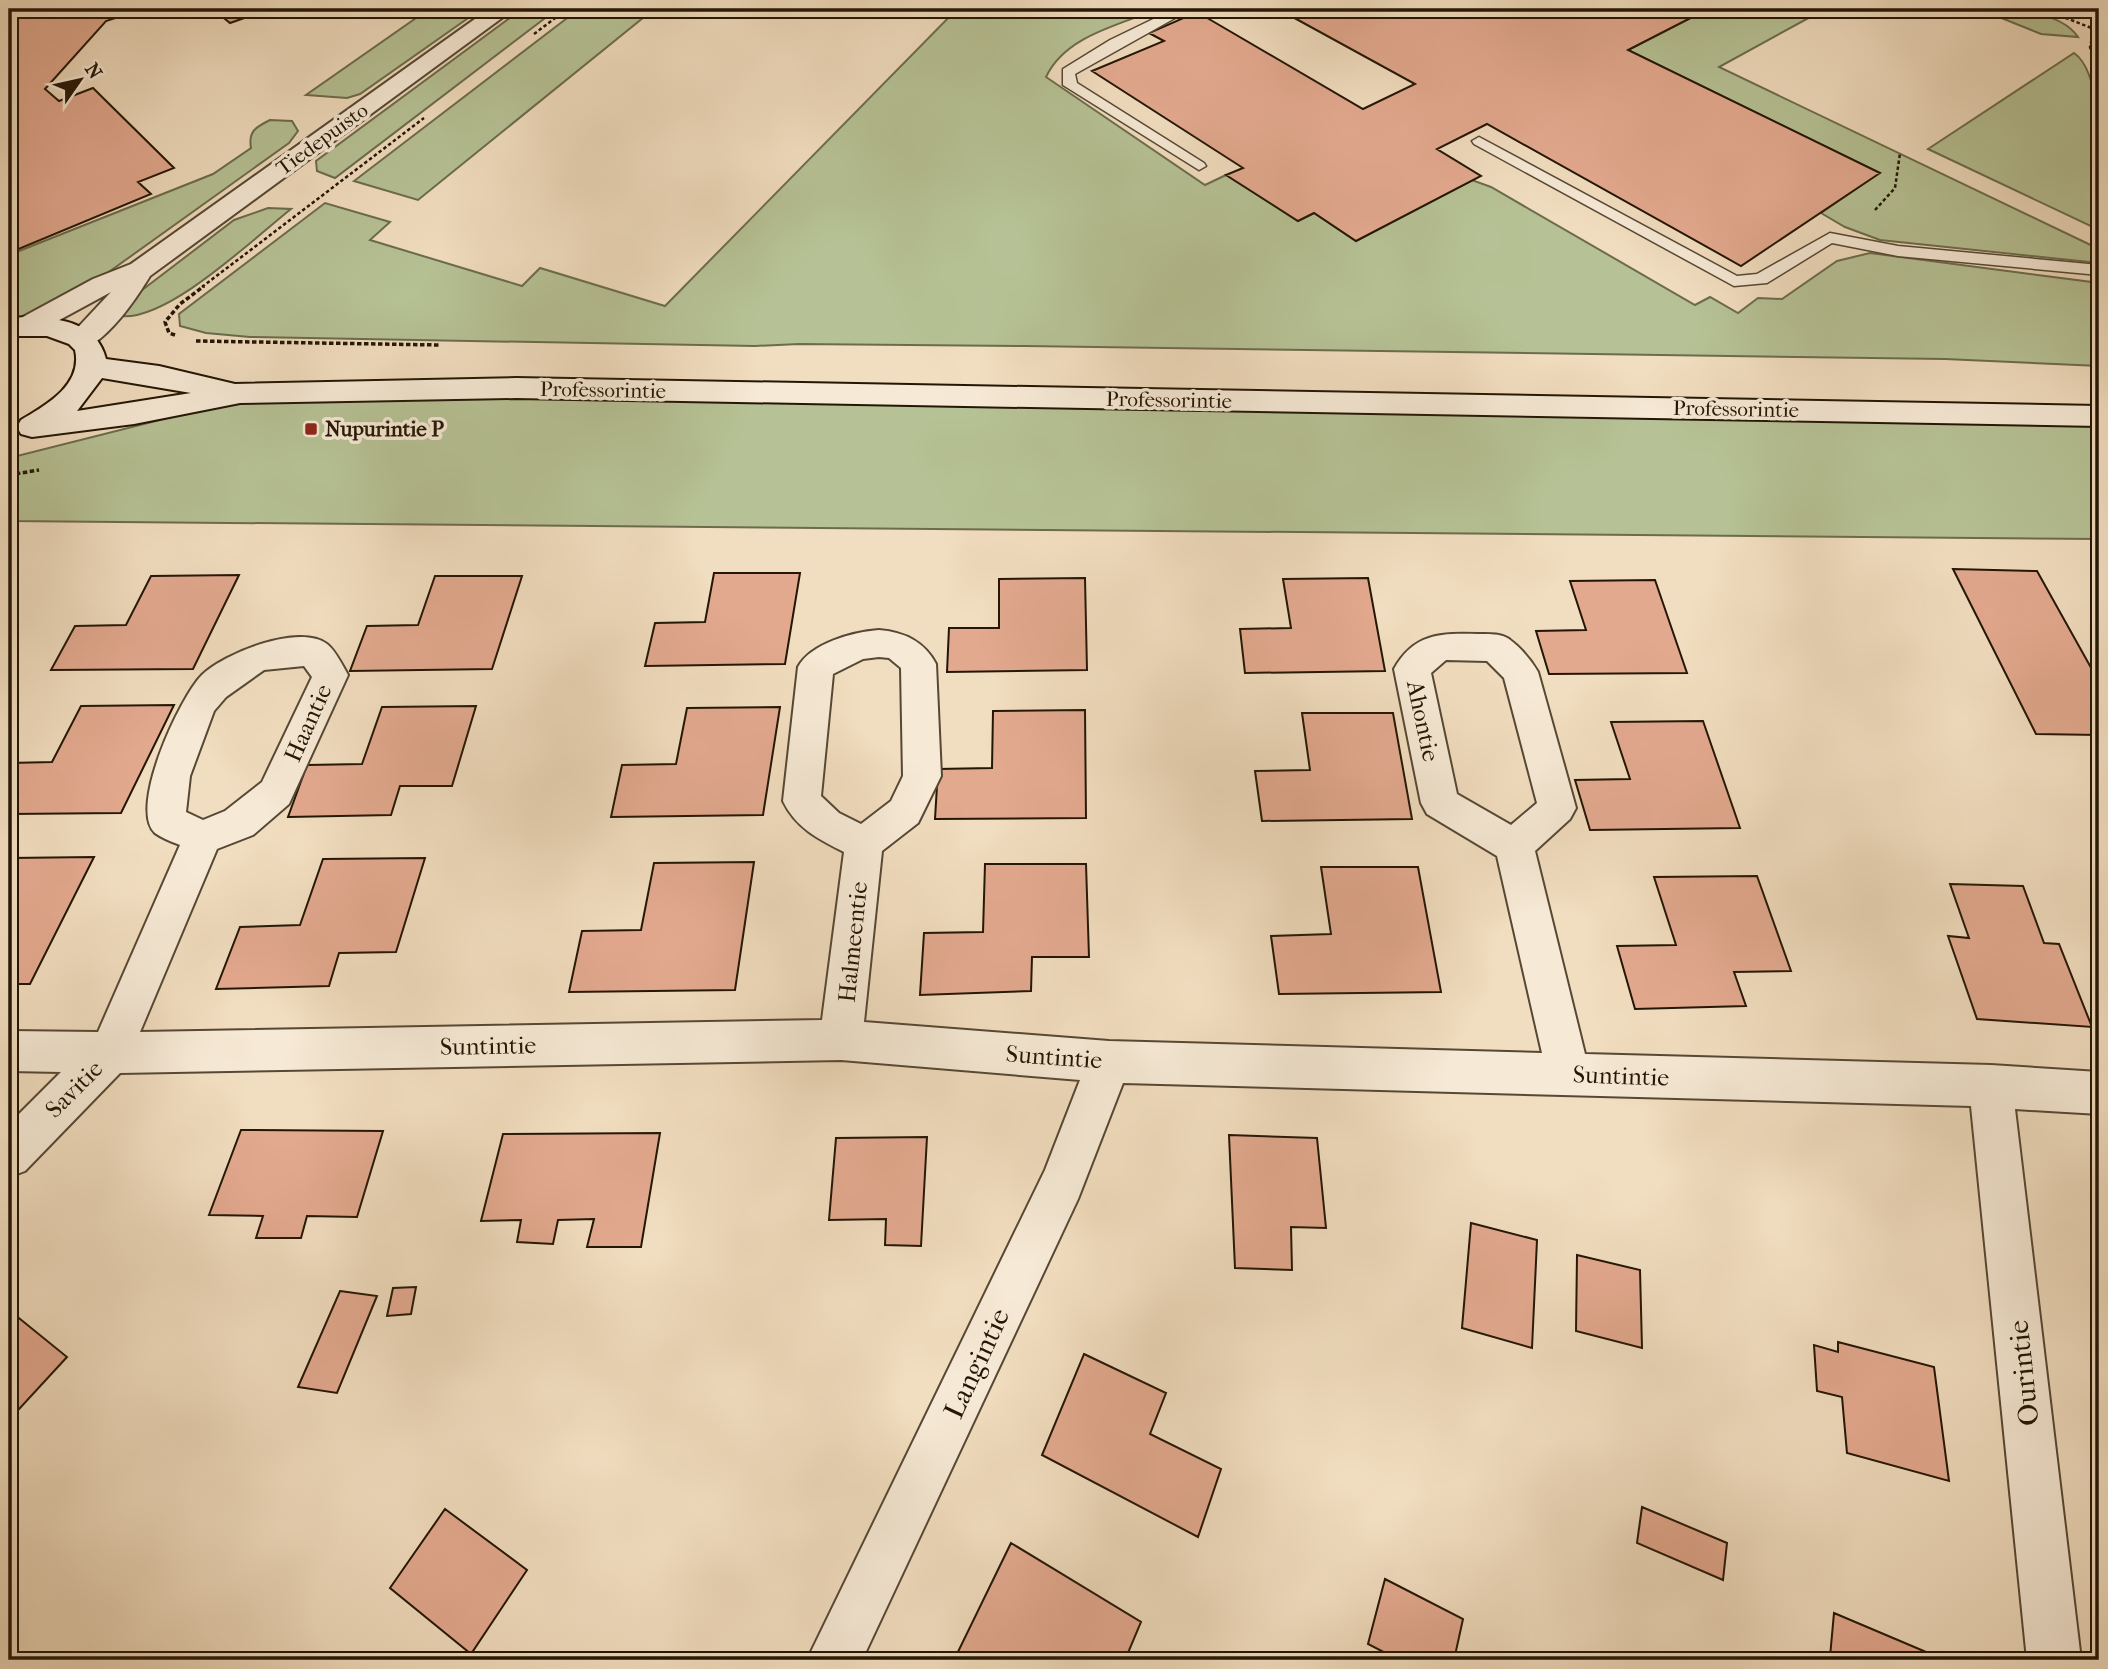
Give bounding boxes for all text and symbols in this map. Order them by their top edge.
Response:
north arrow [46,46,116,116]
text: N [80,59,107,84]
street label: Tiedepuisto [272,98,372,180]
street label: Professorintie [540,377,666,403]
street label: Professorintie [1106,387,1232,413]
street label: Professorintie [1673,396,1799,422]
place label: Nupurintie P [325,417,444,441]
marker: Nupurintie P [303,421,319,437]
street label: Ahontie [1401,677,1445,764]
street label: Haantie [278,680,338,766]
street label: Halmeentie [833,880,873,1004]
street label: Suntintie [440,1031,537,1061]
street label: Suntintie [1005,1040,1103,1074]
street label: Savitie [40,1054,109,1123]
street label: Suntintie [1572,1060,1670,1092]
street label: Langintie [937,1303,1016,1423]
street label: Ourintie [2002,1318,2045,1427]

